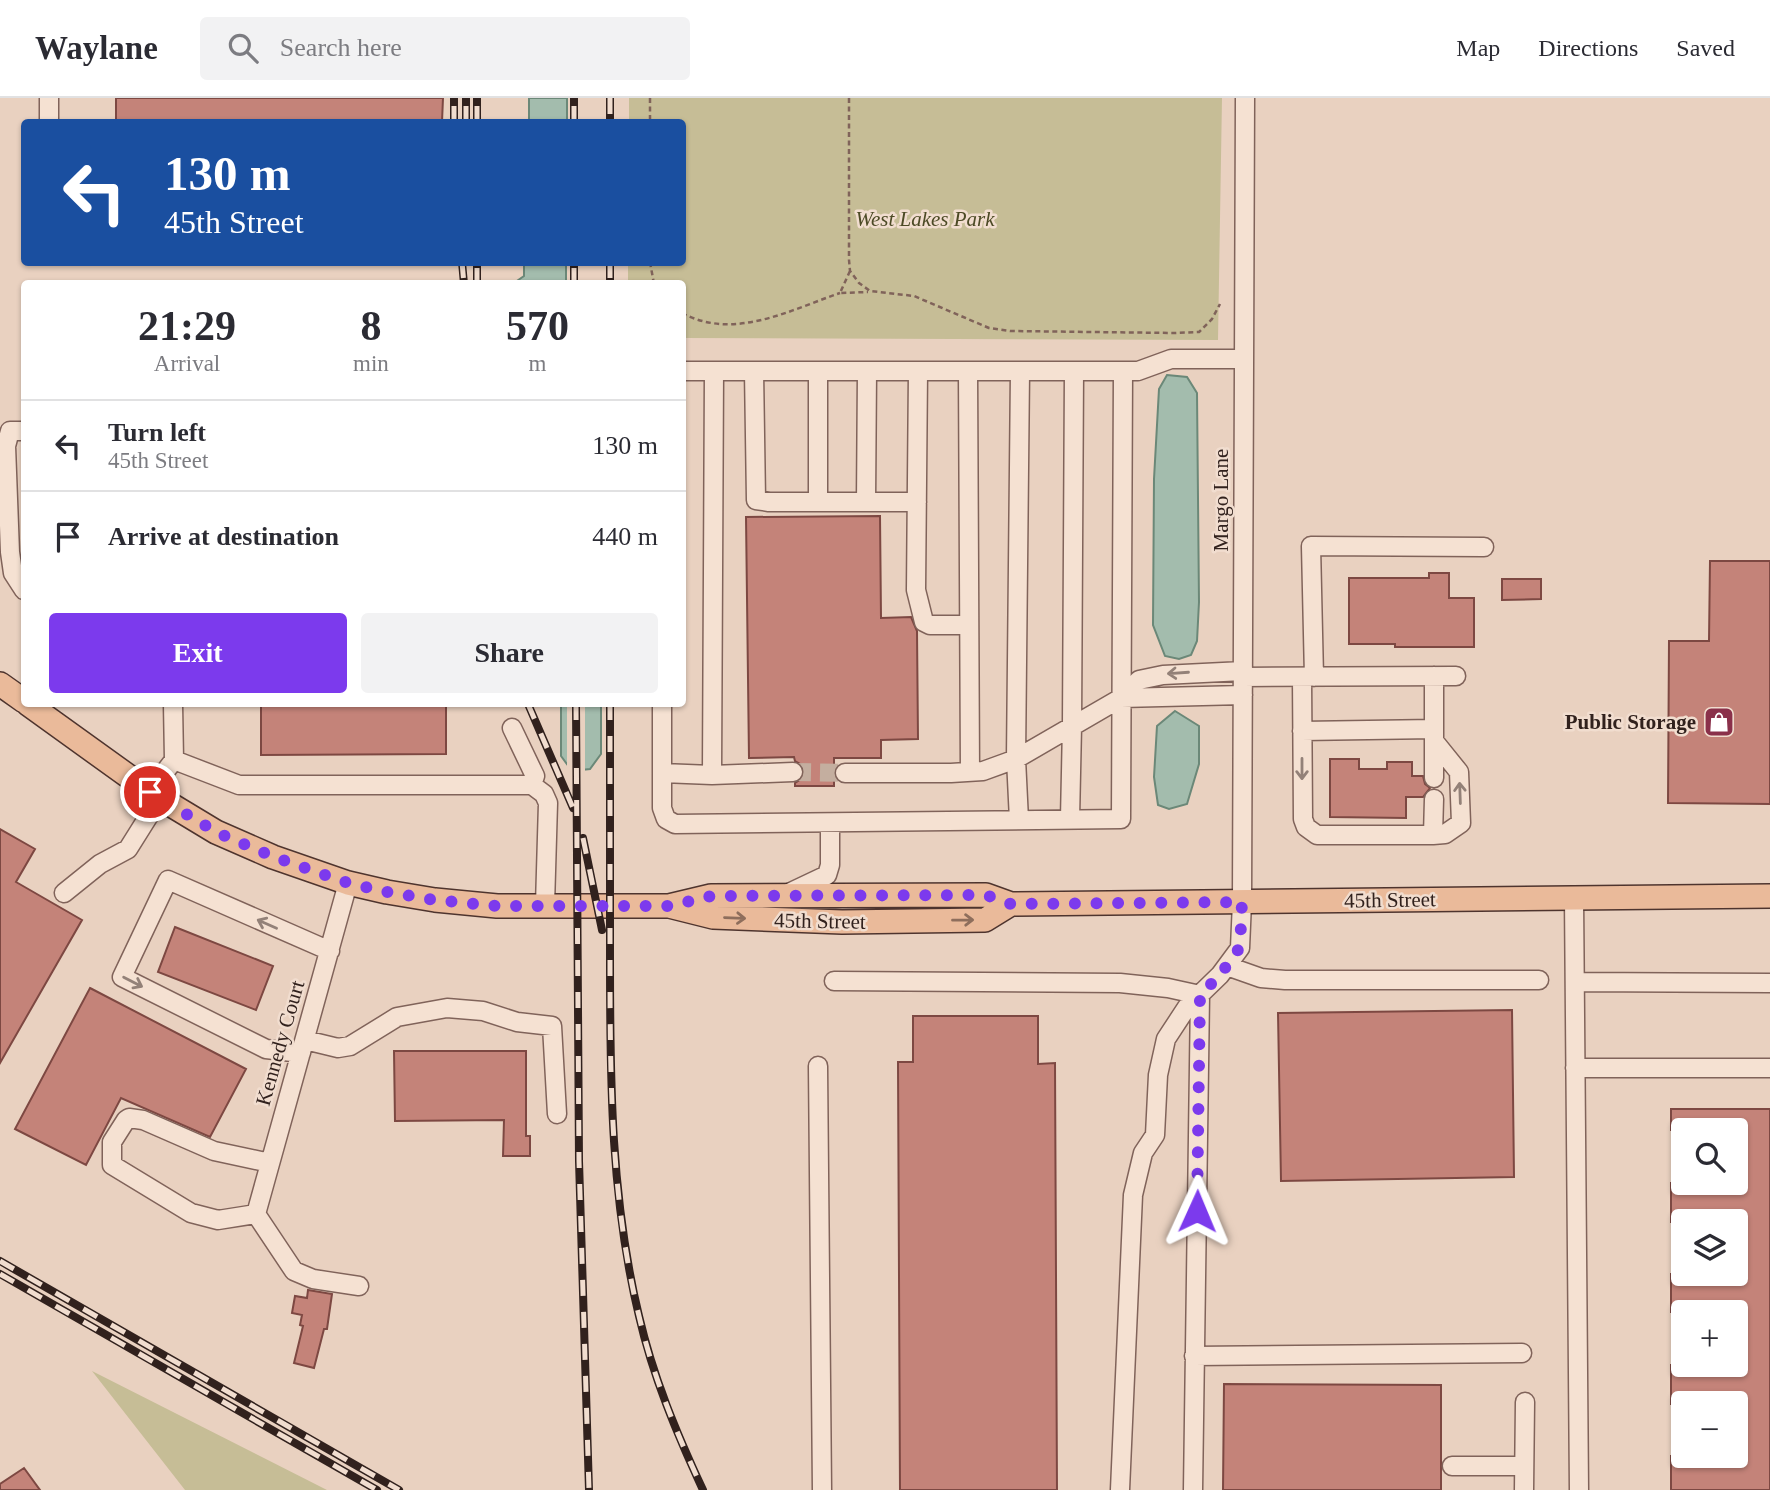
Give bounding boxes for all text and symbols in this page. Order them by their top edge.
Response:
search box [200,17,690,80]
icon: search [224,29,262,67]
text: Waylane [35,30,158,66]
text: Search here [280,33,402,62]
text: Map [1456,35,1500,61]
text: Directions [1538,35,1638,61]
text: Saved [1676,35,1735,61]
text: 130 m [164,146,291,201]
icon: left [49,147,140,238]
text: 45th Street [164,204,304,240]
park label: West Lakes Park [855,207,995,231]
text: 21:29 [138,303,236,349]
text: 8 [360,303,381,349]
text: 570 [506,303,569,349]
text: Arrival [154,351,220,376]
text: min [353,351,389,376]
text: m [528,351,546,376]
text: Turn left [108,418,206,447]
icon: left [49,427,87,465]
text: 130 m [592,431,658,460]
text: 45th Street [108,448,208,473]
street label: Margo Lane [1209,449,1233,551]
icon: arrive [49,518,87,556]
text: Arrive at destination [108,522,339,551]
text: 440 m [592,522,658,551]
button: Exit [49,613,347,693]
button: Share [361,613,658,693]
one-way arrow [1167,667,1190,680]
shop icon: Public Storage [1702,705,1736,739]
place label: Public Storage [1565,710,1696,734]
one-way arrow [1295,758,1309,781]
pin [120,762,180,822]
icon: arrive [131,773,169,811]
one-way arrow [1453,782,1466,805]
street label: 45th Street [1344,887,1436,913]
street label: 45th Street [774,908,866,934]
one-way arrow [724,912,747,925]
one-way arrow [951,914,974,927]
one-way arrow [257,917,278,930]
one-way arrow [122,976,143,990]
street label: Kennedy Court [251,978,309,1108]
map controls [1671,1118,1748,1468]
button: search [1671,1118,1748,1195]
position arrow [1160,1174,1234,1248]
button: layers [1671,1209,1748,1286]
button: + [1671,1300,1748,1377]
button: − [1671,1391,1748,1468]

